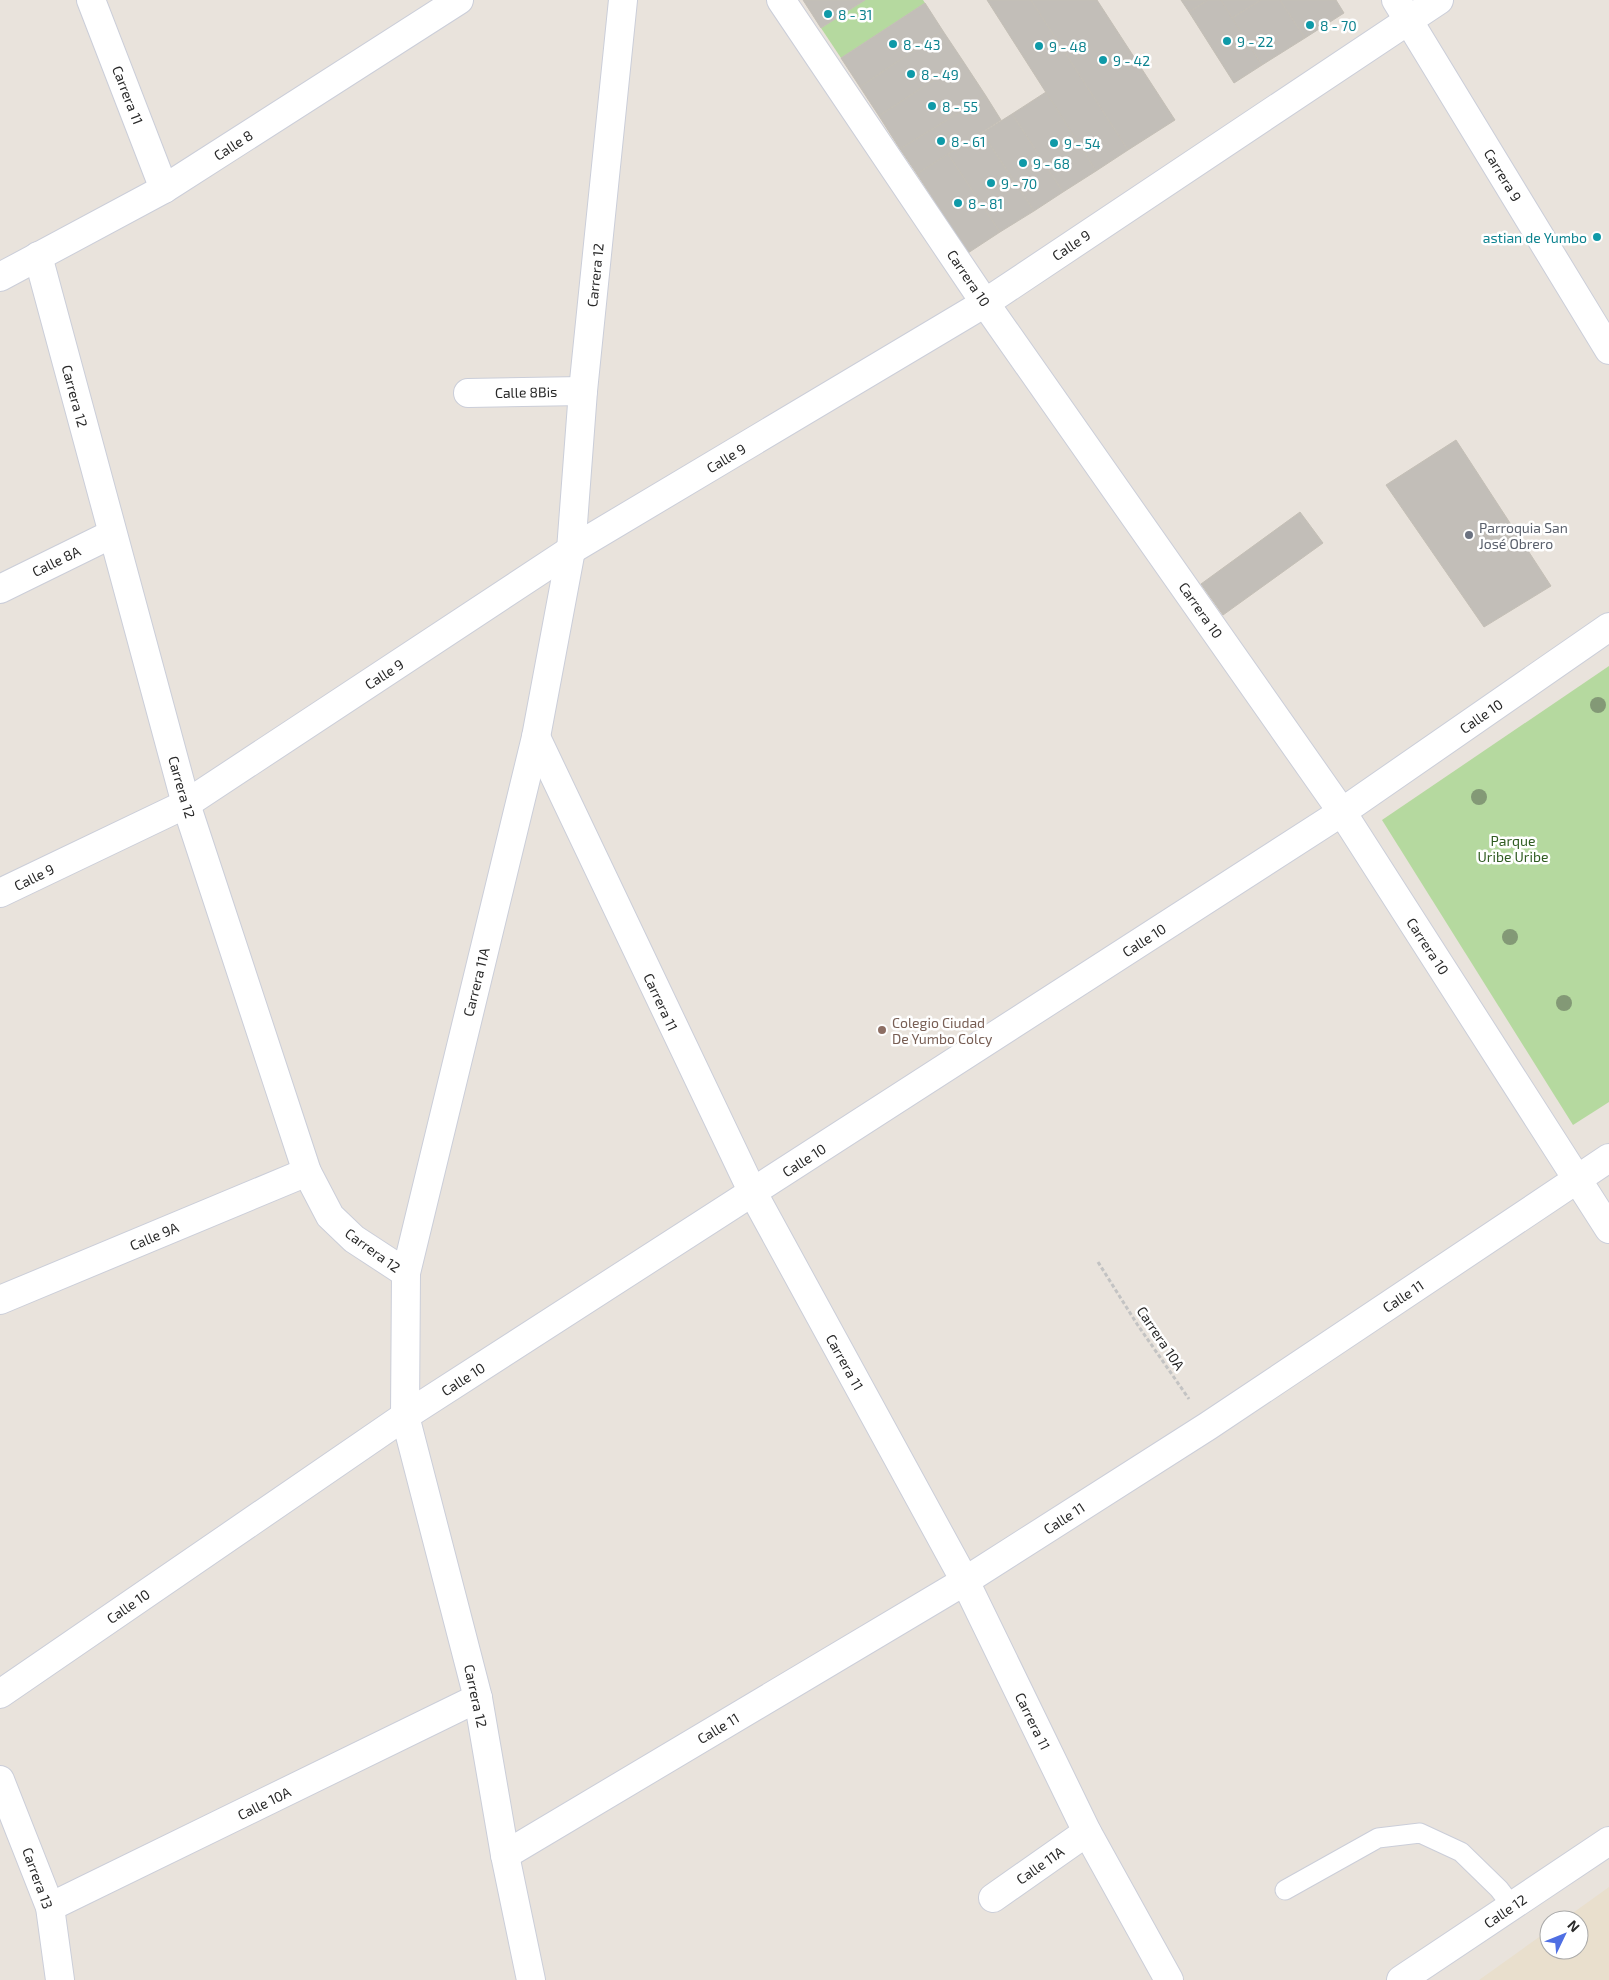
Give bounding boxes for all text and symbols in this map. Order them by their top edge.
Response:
place label: 8 - 31 [838,6,872,23]
marker: 8 - 31 [822,8,834,20]
place label: 8 - 70 [1320,17,1357,34]
marker: 8 - 70 [1304,19,1316,31]
place label: 9 - 22 [1237,33,1273,50]
marker: 9 - 22 [1221,35,1233,47]
place label: 8 - 43 [903,36,940,53]
marker: 8 - 43 [887,38,899,50]
place label: 9 - 48 [1049,38,1087,55]
marker: 9 - 48 [1033,40,1045,52]
place label: 9 - 42 [1113,52,1150,69]
marker: 9 - 42 [1097,54,1109,66]
street label: Carrera 11 [109,63,147,127]
place label: 8 - 49 [921,66,959,83]
marker: 8 - 49 [905,68,917,80]
place label: 8 - 55 [942,98,978,115]
marker: 8 - 55 [926,100,938,112]
street label: Calle 8 [210,126,256,164]
place label: 8 - 61 [951,133,986,150]
marker: 8 - 61 [935,135,947,147]
place label: 9 - 54 [1064,135,1101,152]
marker: 9 - 54 [1048,137,1060,149]
street label: Carrera 9 [1481,145,1525,205]
place label: 9 - 68 [1033,155,1070,172]
marker: 9 - 68 [1017,157,1029,169]
place label: 9 - 70 [1001,175,1037,192]
marker: 9 - 70 [985,177,997,189]
place label: 8 - 81 [968,195,1003,212]
marker: 8 - 81 [952,197,964,209]
street label: Calle 9 [1049,226,1093,264]
place label: astian de Yumbo [1483,229,1587,246]
marker: astian de Yumbo [1591,231,1603,243]
street label: Carrera 12 [583,242,607,308]
street label: Carrera 10 [944,246,994,310]
street label: Carrera 12 [58,363,92,429]
street label: Calle 8Bis [495,383,557,401]
street label: Calle 9 [703,440,749,476]
place label: Parroquia San José Obrero [1479,519,1568,552]
marker: Parroquia San José Obrero [1463,529,1475,541]
street label: Calle 8A [29,542,83,580]
street label: Carrera 10 [1175,579,1227,641]
street label: Calle 9 [361,655,407,693]
street label: Calle 10 [1456,695,1506,737]
street label: Carrera 12 [165,754,199,820]
park label: Parque Uribe Uribe [1478,832,1548,865]
street label: Calle 9 [11,860,57,894]
street label: Carrera 10 [1403,914,1453,978]
street label: Calle 10 [1119,920,1169,960]
street label: Carrera 11A [459,945,493,1018]
street label: Carrera 11 [640,970,682,1034]
place label: Colegio Ciudad De Yumbo Colcy [892,1014,993,1047]
marker: Colegio Ciudad De Yumbo Colcy [876,1024,888,1036]
street label: Calle 10 [779,1140,829,1180]
street label: Calle 9A [127,1218,181,1254]
street label: Carrera 12 [342,1224,404,1276]
street label: Calle 11 [1379,1276,1427,1316]
street label: Carrera 10A [1133,1303,1189,1373]
street label: Carrera 11 [823,1331,867,1393]
street label: Calle 10 [438,1359,488,1399]
street label: Calle 11 [1040,1498,1088,1538]
street label: Calle 10 [103,1585,153,1627]
street label: Carrera 12 [461,1663,491,1729]
street label: Carrera 11 [1012,1690,1054,1752]
street label: Calle 11 [694,1709,742,1747]
street label: Calle 10A [234,1783,294,1823]
street label: Calle 11A [1013,1842,1067,1888]
street label: Carrera 13 [19,1845,57,1911]
street label: Calle 12 [1480,1890,1530,1931]
north arrow [1539,1910,1589,1960]
text: N [1564,1916,1584,1935]

